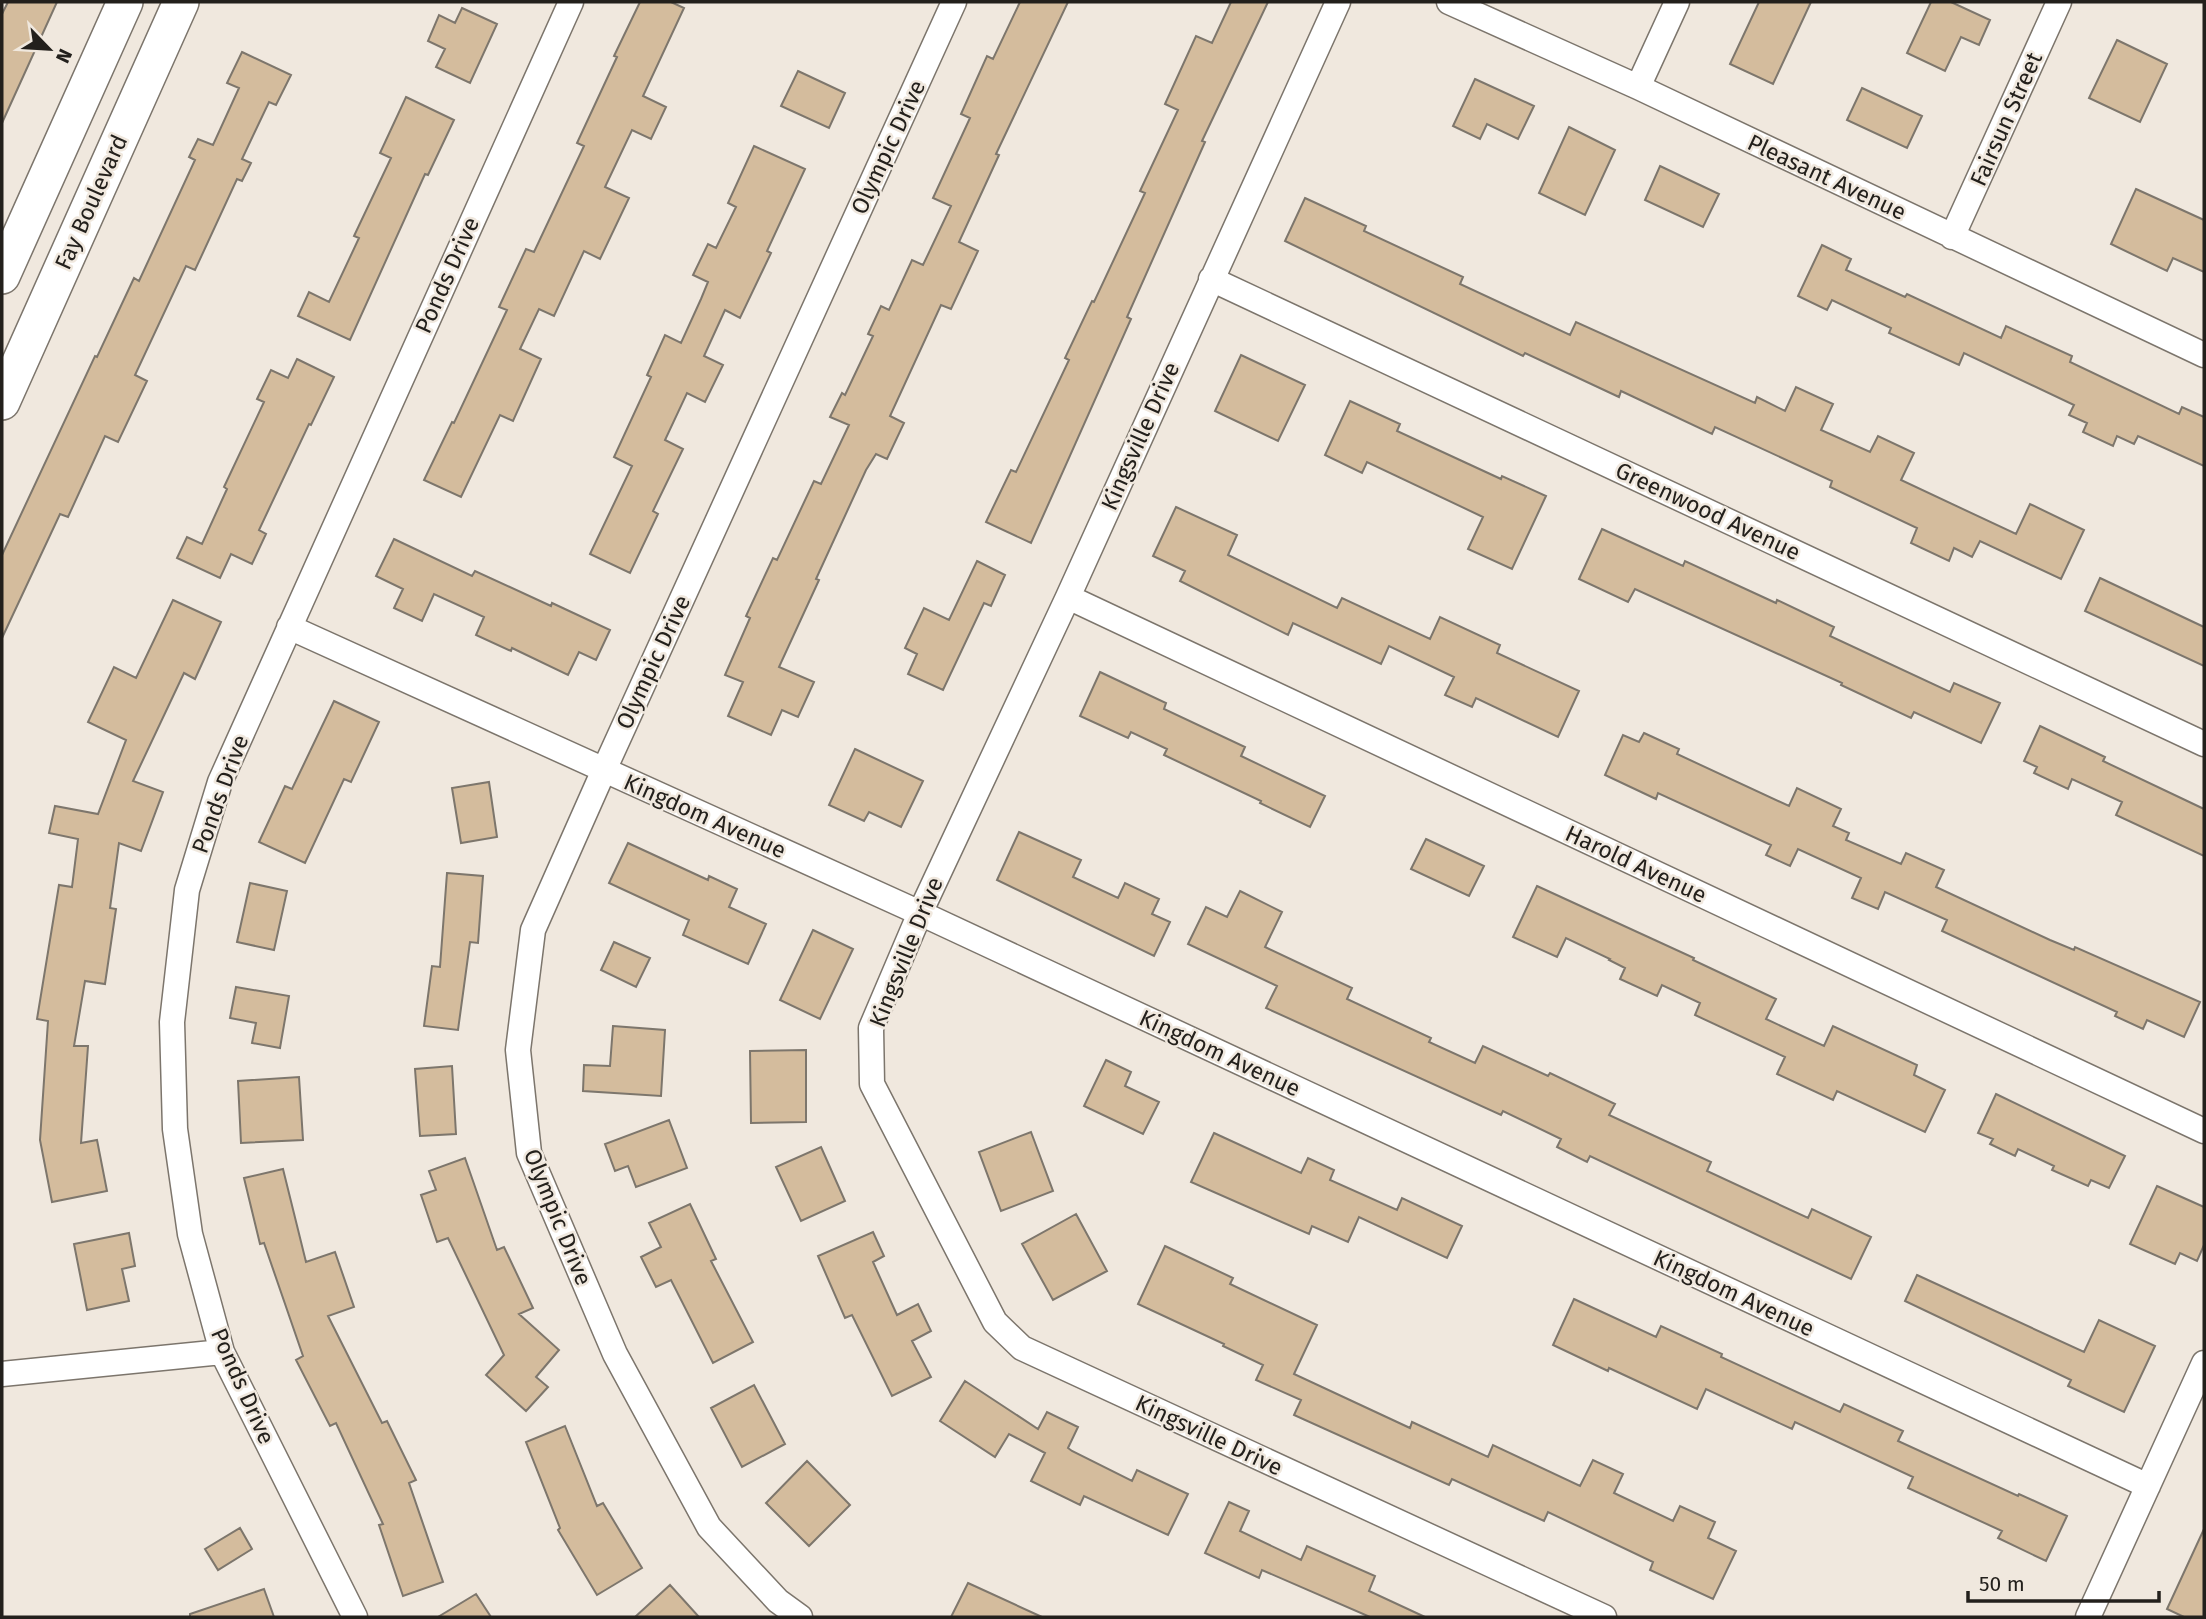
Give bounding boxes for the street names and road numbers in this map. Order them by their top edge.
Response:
street label: Fairsun Street [1964,47,2048,190]
street label: Olympic Drive [845,76,931,218]
street label: Pleasant Avenue [1743,128,1911,226]
street label: Fay Boulevard [49,130,133,274]
street label: Ponds Drive [409,213,485,337]
street label: Kingsville Drive [1095,358,1185,514]
street label: Greenwood Avenue [1611,456,1805,566]
street label: Olympic Drive [610,591,696,733]
street label: Ponds Drive [186,731,254,857]
street label: Kingdom Avenue [620,768,790,864]
street label: Harold Avenue [1561,819,1711,909]
street label: Kingsville Drive [863,873,949,1031]
street label: Kingdom Avenue [1135,1003,1305,1103]
street label: Olympic Drive [518,1145,598,1289]
street label: Kingdom Avenue [1649,1243,1819,1343]
street label: Ponds Drive [205,1324,281,1448]
street label: Kingsville Drive [1131,1389,1287,1481]

